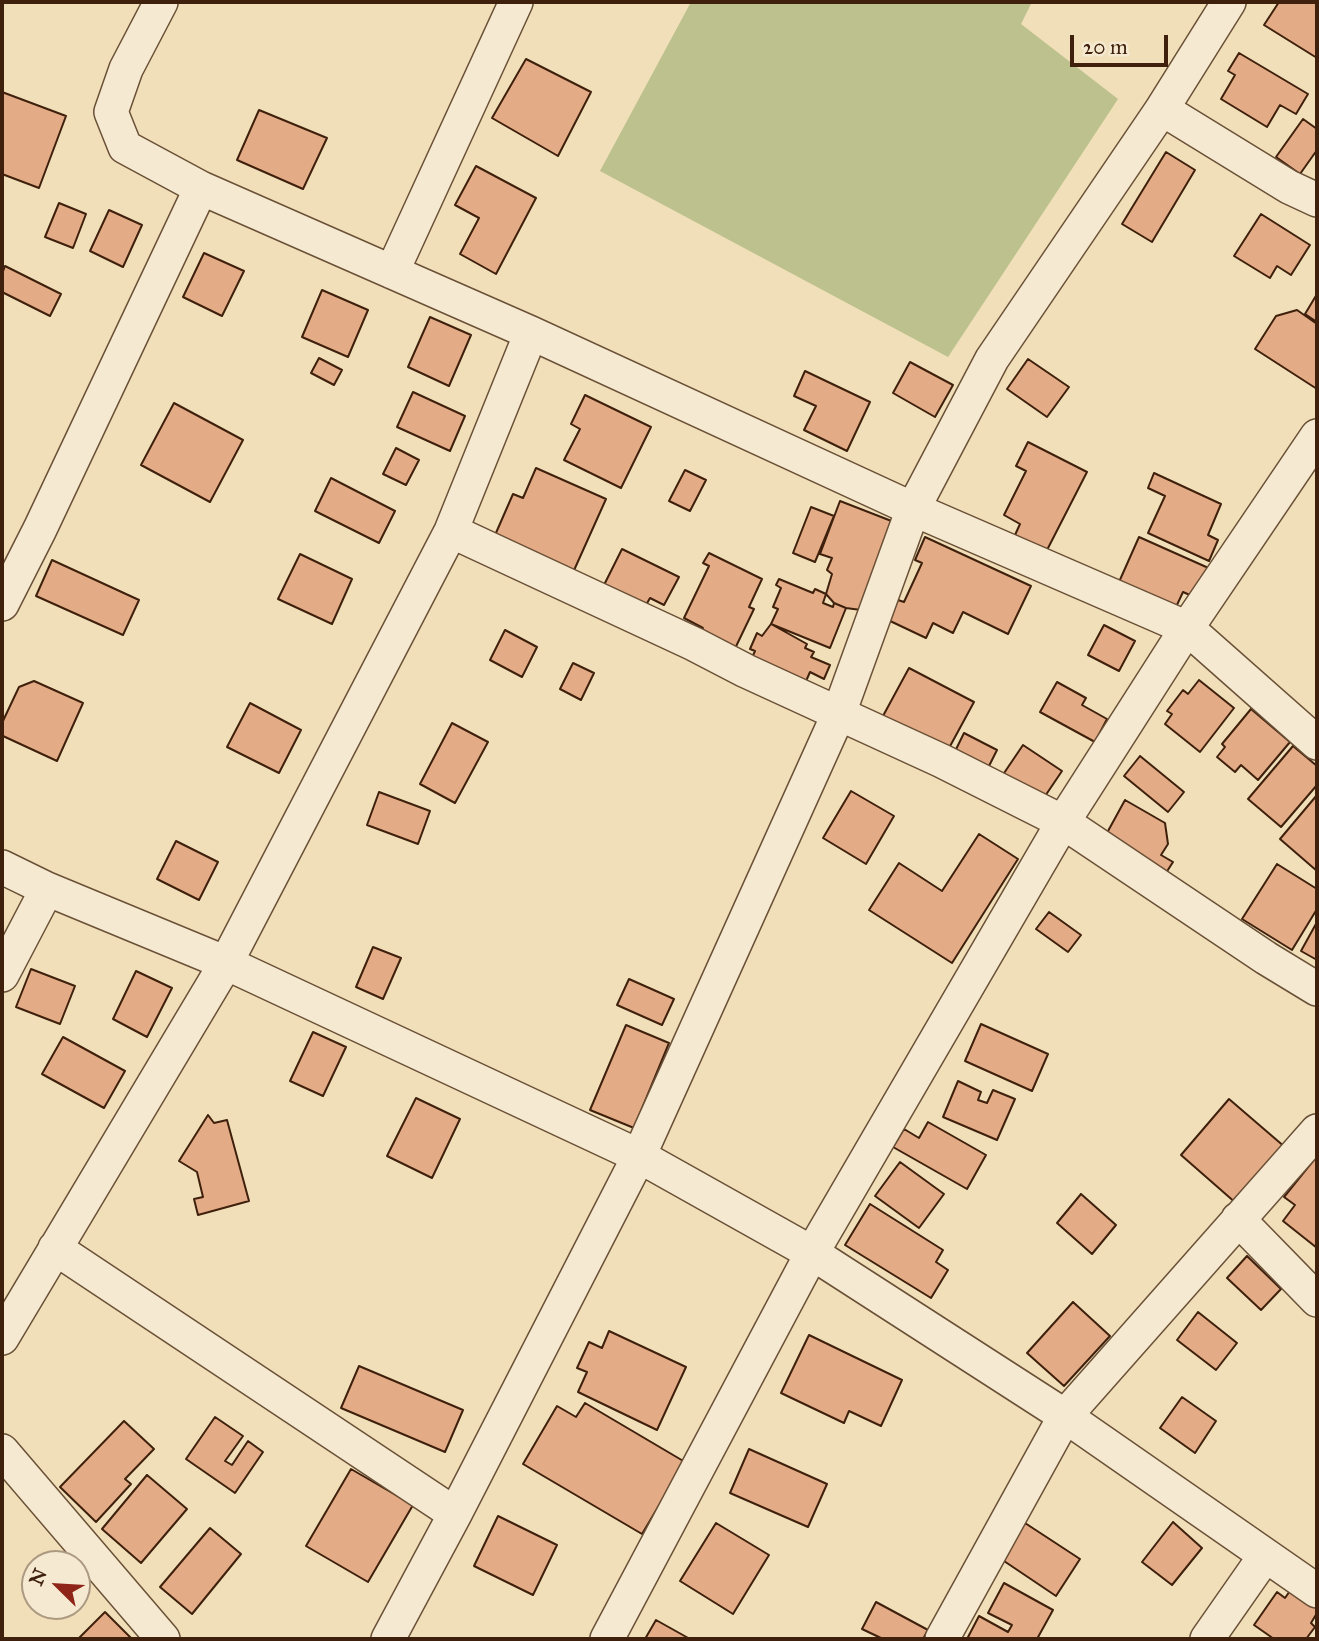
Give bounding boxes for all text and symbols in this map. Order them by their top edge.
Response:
scale bar [1074,21,1172,65]
text: 20 m [1083,34,1128,60]
north arrow [21,1550,91,1620]
text: N [24,1565,52,1589]

